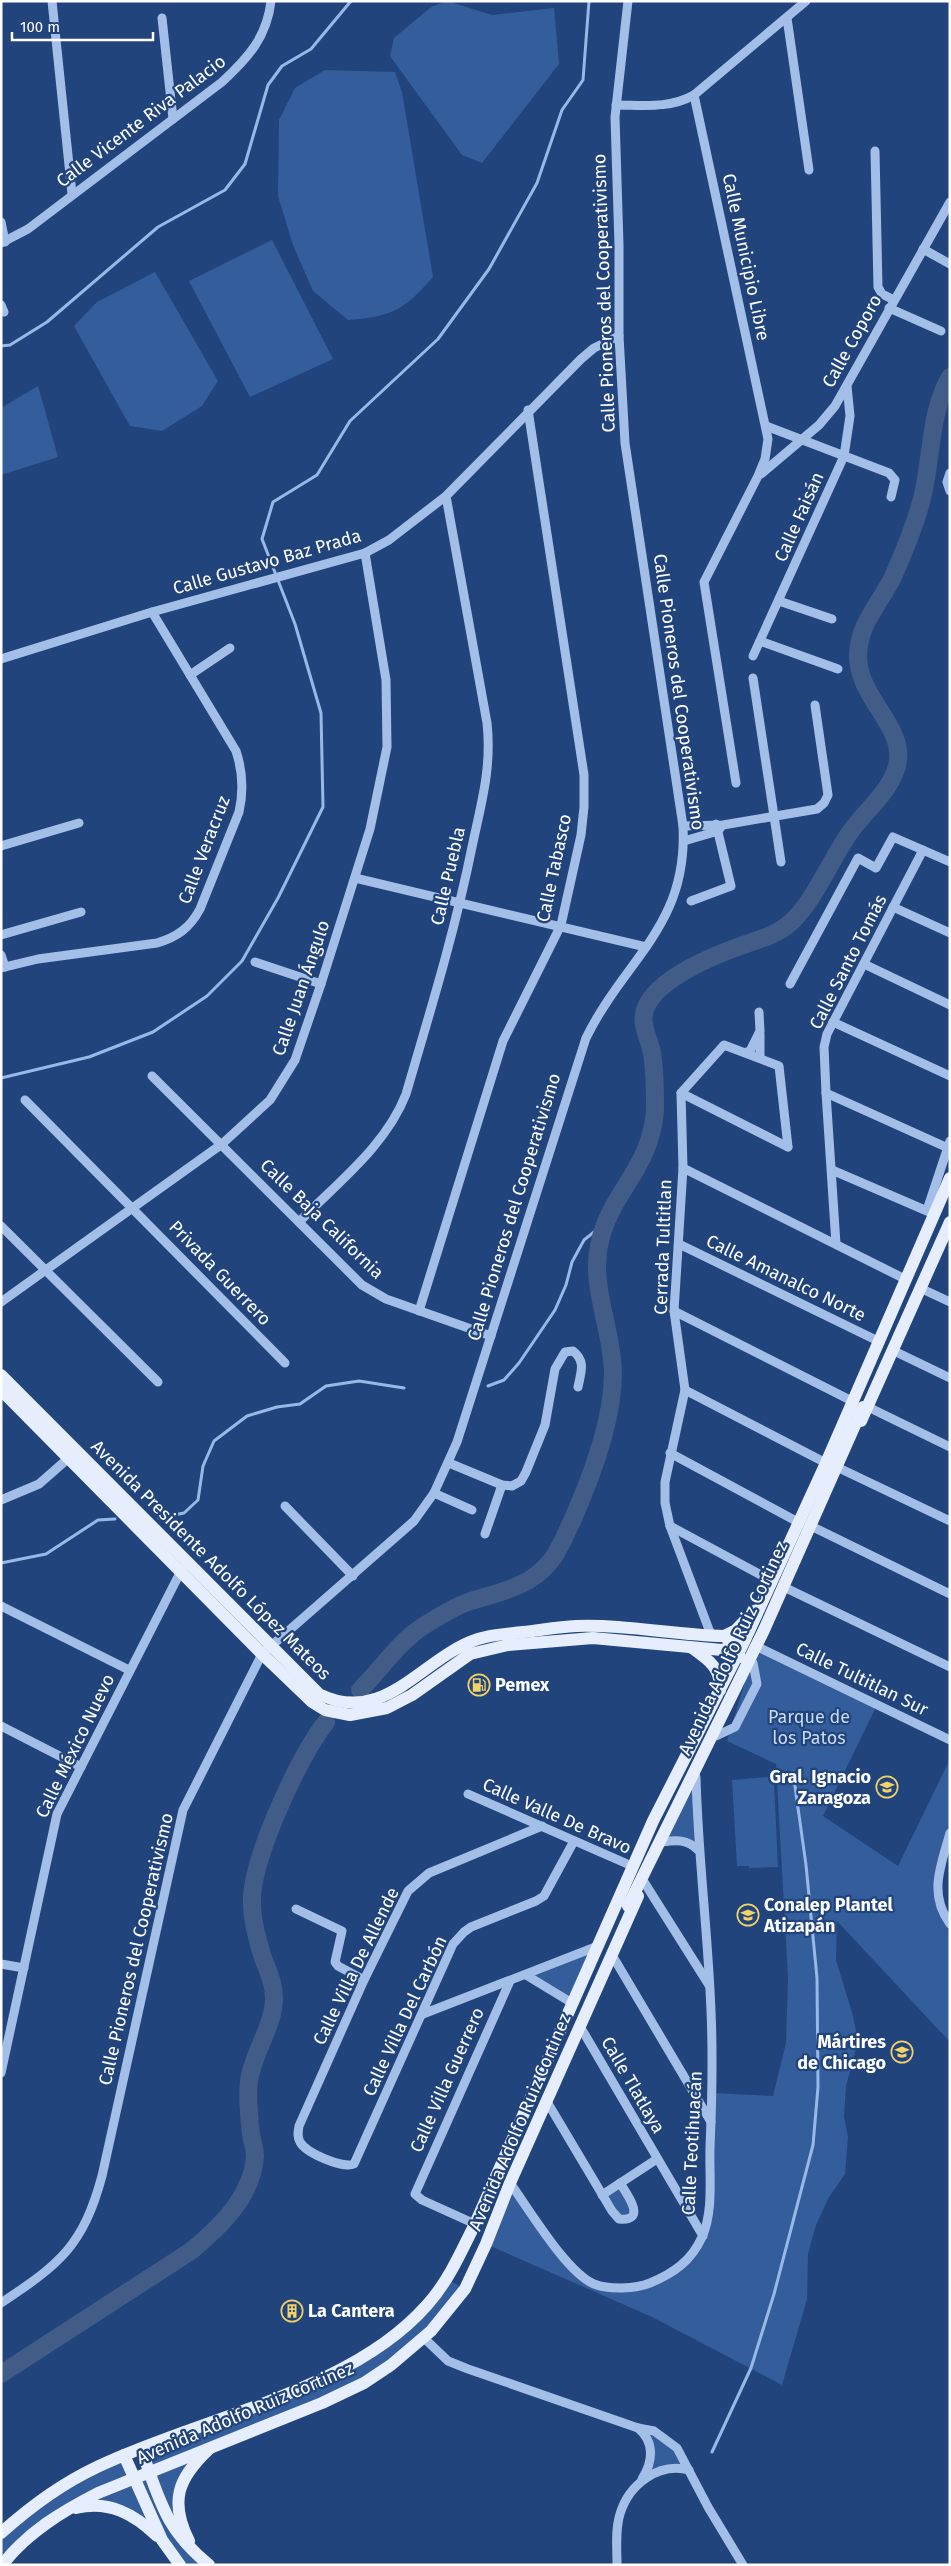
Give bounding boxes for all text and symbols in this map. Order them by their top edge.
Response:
scale bar [12,10,154,42]
text: 100 m [20,18,60,36]
street label: Calle Vicente Riva Palacio [52,50,230,192]
street label: Calle Pioneros del Cooperativismo [588,153,620,433]
street label: Calle Municipio Libre [718,171,774,343]
street label: Calle Coporo [817,291,887,391]
street label: Calle Faisán [769,469,829,565]
street label: Calle Gustavo Baz Prada [170,525,364,599]
street label: Calle Pioneros del Cooperativismo [649,552,709,832]
street label: Calle Veracruz [173,793,235,907]
street label: Calle Tabasco [532,812,576,924]
street label: Calle Puebla [426,825,470,927]
street label: Calle Santo Tomás [804,891,892,1033]
street label: Calle Juan Ángulo [267,917,334,1059]
street label: Calle Pioneros del Cooperativismo [463,1070,565,1344]
street label: Calle Baja California [256,1154,388,1284]
street label: Cerrada Tultitlan [650,1179,676,1315]
street label: Privada Guerrero [164,1216,276,1330]
street label: Calle Amanalco Norte [703,1230,869,1326]
street label: Avenida Presidente Adolfo López Mateos [86,1435,336,1685]
street label: Avenida Adolfo Ruiz Cortinez [674,1537,792,1759]
street label: Calle Tultitlan Sur [792,1637,932,1721]
street label: Calle México Nuevo [31,1670,119,1822]
fuel station icon: Pemex [467,1673,491,1697]
place label: Pemex [495,1674,550,1696]
park label: Parque de los Patos [768,1706,850,1749]
place label: Gral. Ignacio Zaragoza [769,1766,871,1809]
street label: Calle Valle De Bravo [479,1773,635,1859]
school or university icon: Gral. Ignacio Zaragoza [875,1775,899,1799]
street label: Calle Pioneros del Cooperativismo [94,1811,178,2087]
street label: Calle Villa De Allende [308,1884,404,2048]
place label: Conalep Plantel Atizapán [763,1894,893,1937]
school or university icon: Conalep Plantel Atizapán [736,1903,760,1927]
street label: Calle Villa Del Carbón [358,1932,452,2100]
street label: Calle Villa Guerrero [405,2004,489,2156]
street label: Avenida Adolfo Ruiz Cortinez [464,2010,576,2234]
place label: Mártires de Chicago [797,2031,886,2074]
street label: Calle Tlatlaya [596,2033,670,2137]
school or university icon: Mártires de Chicago [890,2040,914,2064]
street label: Calle Teotihuacán [677,2070,707,2216]
building icon: La Cantera [280,2299,304,2323]
place label: La Cantera [308,2300,395,2322]
street label: Avenida Adolfo Ruiz Cortinez [133,2357,357,2469]

